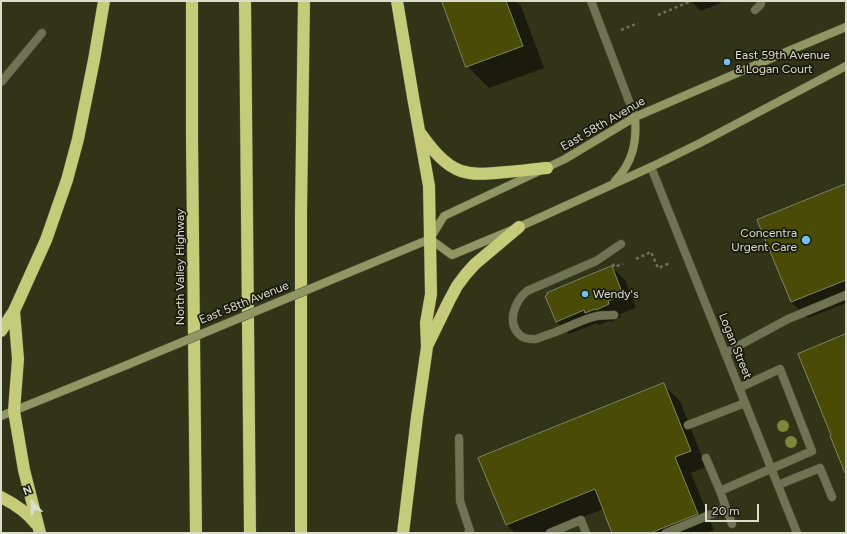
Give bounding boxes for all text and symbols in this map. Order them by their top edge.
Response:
place label: East 59th Avenue & Logan Court [735,48,830,76]
marker: East 59th Avenue & Logan Court [722,57,732,67]
street label: East 58th Avenue [558,94,648,154]
street label: North Valley Highway [173,209,187,325]
place label: Concentra Urgent Care [731,226,797,254]
marker: Concentra Urgent Care [800,234,812,246]
street label: East 58th Avenue [197,278,291,328]
place label: Wendy's [593,287,639,301]
marker: Wendy's [580,289,590,299]
street label: Logan Street [715,311,755,381]
north arrow [12,482,52,522]
text: N [21,483,34,498]
scale bar [707,496,761,522]
text: 20 m [712,504,740,518]

